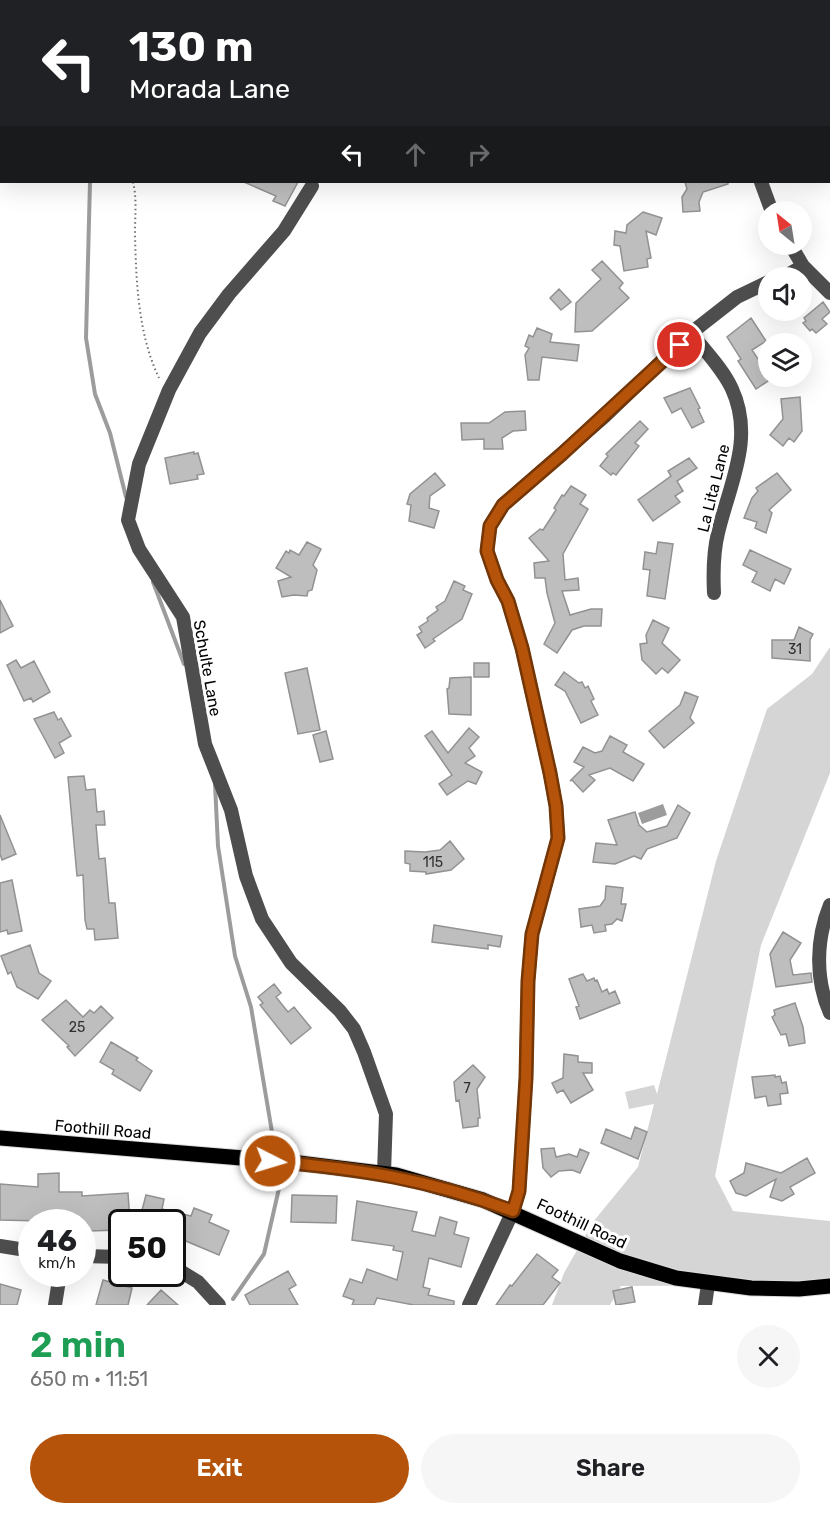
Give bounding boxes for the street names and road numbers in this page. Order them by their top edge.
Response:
street label: La Lita Lane [693,442,734,534]
street label: Schulte Lane [190,618,225,718]
street label: Foothill Road [54,1116,152,1143]
street label: Foothill Road [534,1194,630,1253]

